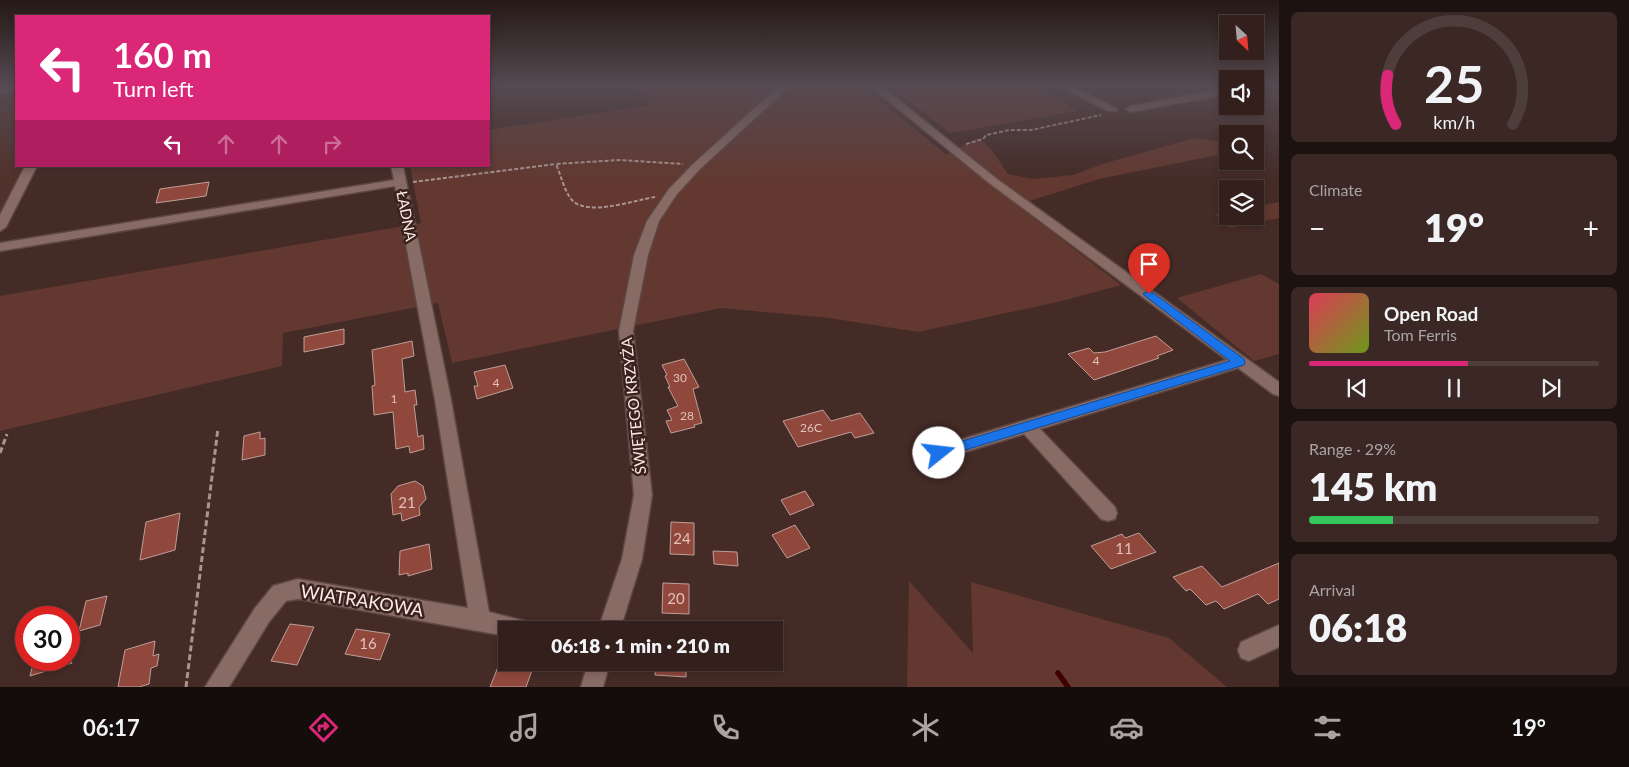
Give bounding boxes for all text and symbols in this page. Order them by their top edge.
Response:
north arrow [1219,15,1264,60]
map controls [1219,15,1264,225]
text: 160 m [113,33,212,75]
icon: left [30,35,95,100]
text: 25 [1424,52,1484,114]
button: sound [1219,70,1264,115]
text: Turn left [113,75,194,102]
text: km/h [1433,111,1475,133]
button: search [1219,125,1264,170]
icon: left [159,130,187,158]
icon: ahead [212,130,240,158]
icon: ahead [265,130,293,158]
icon: right [318,130,346,158]
button: layers [1219,180,1264,225]
text: Climate [1309,180,1362,199]
street label: ŁADNA [393,189,421,243]
text: 19° [1424,204,1484,250]
text: − [1309,211,1325,245]
text: + [1583,211,1599,245]
pin [1128,243,1170,294]
icon: arrive [1135,250,1163,278]
text: Open Road [1384,302,1478,325]
text: Tom Ferris [1384,325,1457,344]
street label: ŚWIĘTEGO KRZYŻA [617,336,649,475]
house number: 4 [1093,353,1100,368]
house number: 30 [673,370,687,385]
icon: previous [1343,374,1371,402]
icon: pause [1440,374,1468,402]
icon: next [1537,374,1565,402]
house number: 4 [493,375,500,390]
house number: 1 [391,391,398,406]
house number: 28 [680,408,694,423]
house number: 26C [800,420,822,435]
position arrow [912,426,964,478]
text: Range · 29% [1309,439,1396,458]
text: 145 km [1309,463,1437,509]
house number: 21 [398,493,416,511]
house number: 24 [673,529,691,547]
house number: 11 [1115,539,1133,557]
street label: WIATRAKOWA [299,579,426,621]
text: Arrival [1309,580,1355,599]
house number: 20 [667,589,685,607]
text: 06:18 [1309,604,1407,650]
speed limit sign: 30 [15,606,80,671]
house number: 16 [359,634,377,652]
text: 06:18 · 1 min · 210 m [551,634,730,657]
icon: directions [306,710,341,745]
icon: music [507,710,542,745]
icon: phone [708,710,743,745]
icon: climate [908,710,943,745]
icon: car [1109,710,1144,745]
icon: filters [1310,710,1345,745]
text: 06:17 [83,714,140,741]
text: 19° [1511,714,1546,741]

